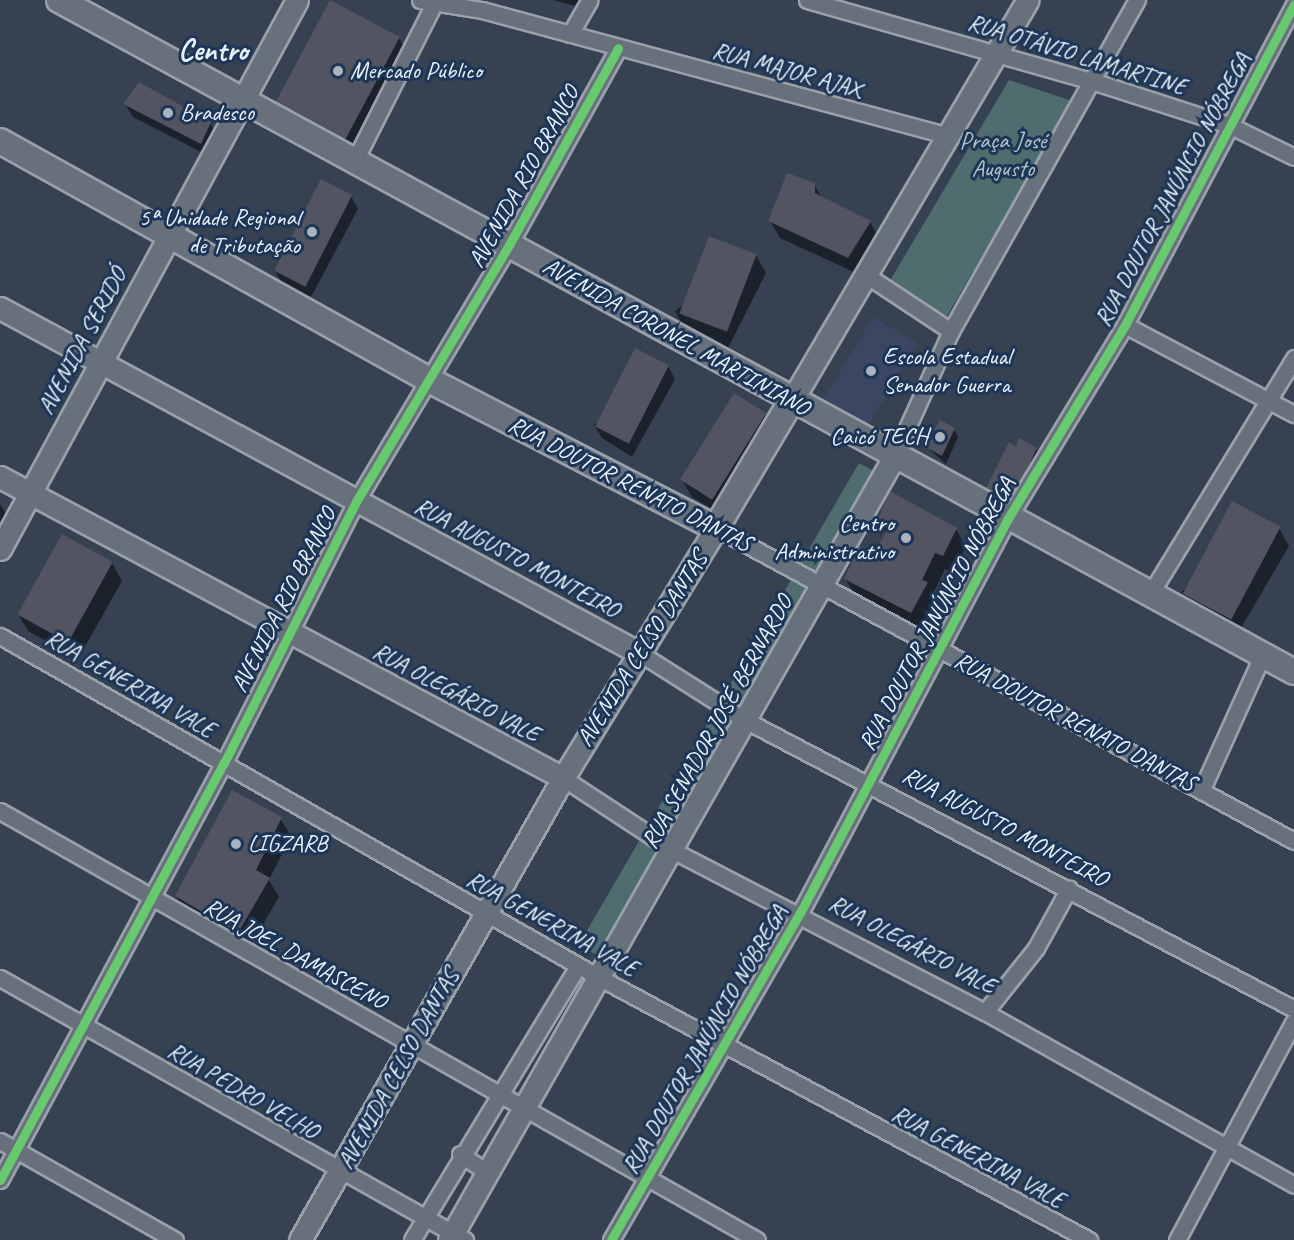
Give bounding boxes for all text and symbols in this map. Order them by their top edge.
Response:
street label: RUA OTÁVIO LAMARTINE [965,8,1189,102]
district label: Centro [178,32,248,68]
street label: RUA MAJOR AJAX [710,36,864,104]
street label: RUA DOUTOR JANÚNCIO NÓBREGA [1089,49,1257,331]
place label: Mercado Público [350,57,482,85]
marker: Mercado Público [331,64,345,78]
street label: AVENIDA RIO BRANCO [462,82,586,272]
place label: Bradesco [180,99,254,127]
marker: Bradesco [161,106,175,120]
park label: Praça José Augusto [960,127,1046,183]
place label: 5ª Unidade Regional de Tributação [139,204,300,260]
marker: 5ª Unidade Regional de Tributação [305,225,319,239]
street label: AVENIDA CORONEL MARTINIANO [537,251,815,423]
street label: AVENIDA SERIDÓ [31,263,133,419]
place label: Escola Estadual Senador Guerra [883,343,1012,399]
marker: Escola Estadual Senador Guerra [864,364,878,378]
street label: RUA DOUTOR RENATO DANTAS [503,410,757,558]
place label: Caicó TECH [830,423,928,451]
marker: Caicó TECH [933,430,947,444]
street label: RUA DOUTOR JANÚNCIO NÓBREGA [853,473,1021,755]
street label: RUA AUGUSTO MONTEIRO [409,492,625,624]
street label: AVENIDA RIO BRANCO [225,503,343,697]
place label: Centro Administrativo [774,510,894,566]
marker: Centro Administrativo [899,531,913,545]
street label: AVENIDA CELSO DANTAS [570,546,714,752]
street label: RUA SENADOR JOSÉ BERNARDO [635,590,799,854]
street label: RUA GENERINA VALE [40,624,220,744]
street label: RUA OLEGÁRIO VALE [368,637,544,749]
street label: RUA DOUTOR RENATO DANTAS [948,646,1202,798]
street label: RUA AUGUSTO MONTEIRO [897,761,1113,893]
place label: LIGZARB [248,830,328,858]
marker: LIGZARB [229,837,243,851]
street label: RUA GENERINA VALE [462,865,642,983]
street label: RUA OLEGÁRIO VALE [824,889,1000,1001]
street label: RUA JOEL DAMASCENO [199,892,391,1016]
street label: RUA DOUTOR JANÚNCIO NÓBREGA [616,901,794,1179]
street label: AVENIDA CELSO DANTAS [331,964,465,1174]
street label: RUA PEDRO VELHO [163,1037,323,1145]
street label: RUA GENERINA VALE [887,1099,1069,1215]

